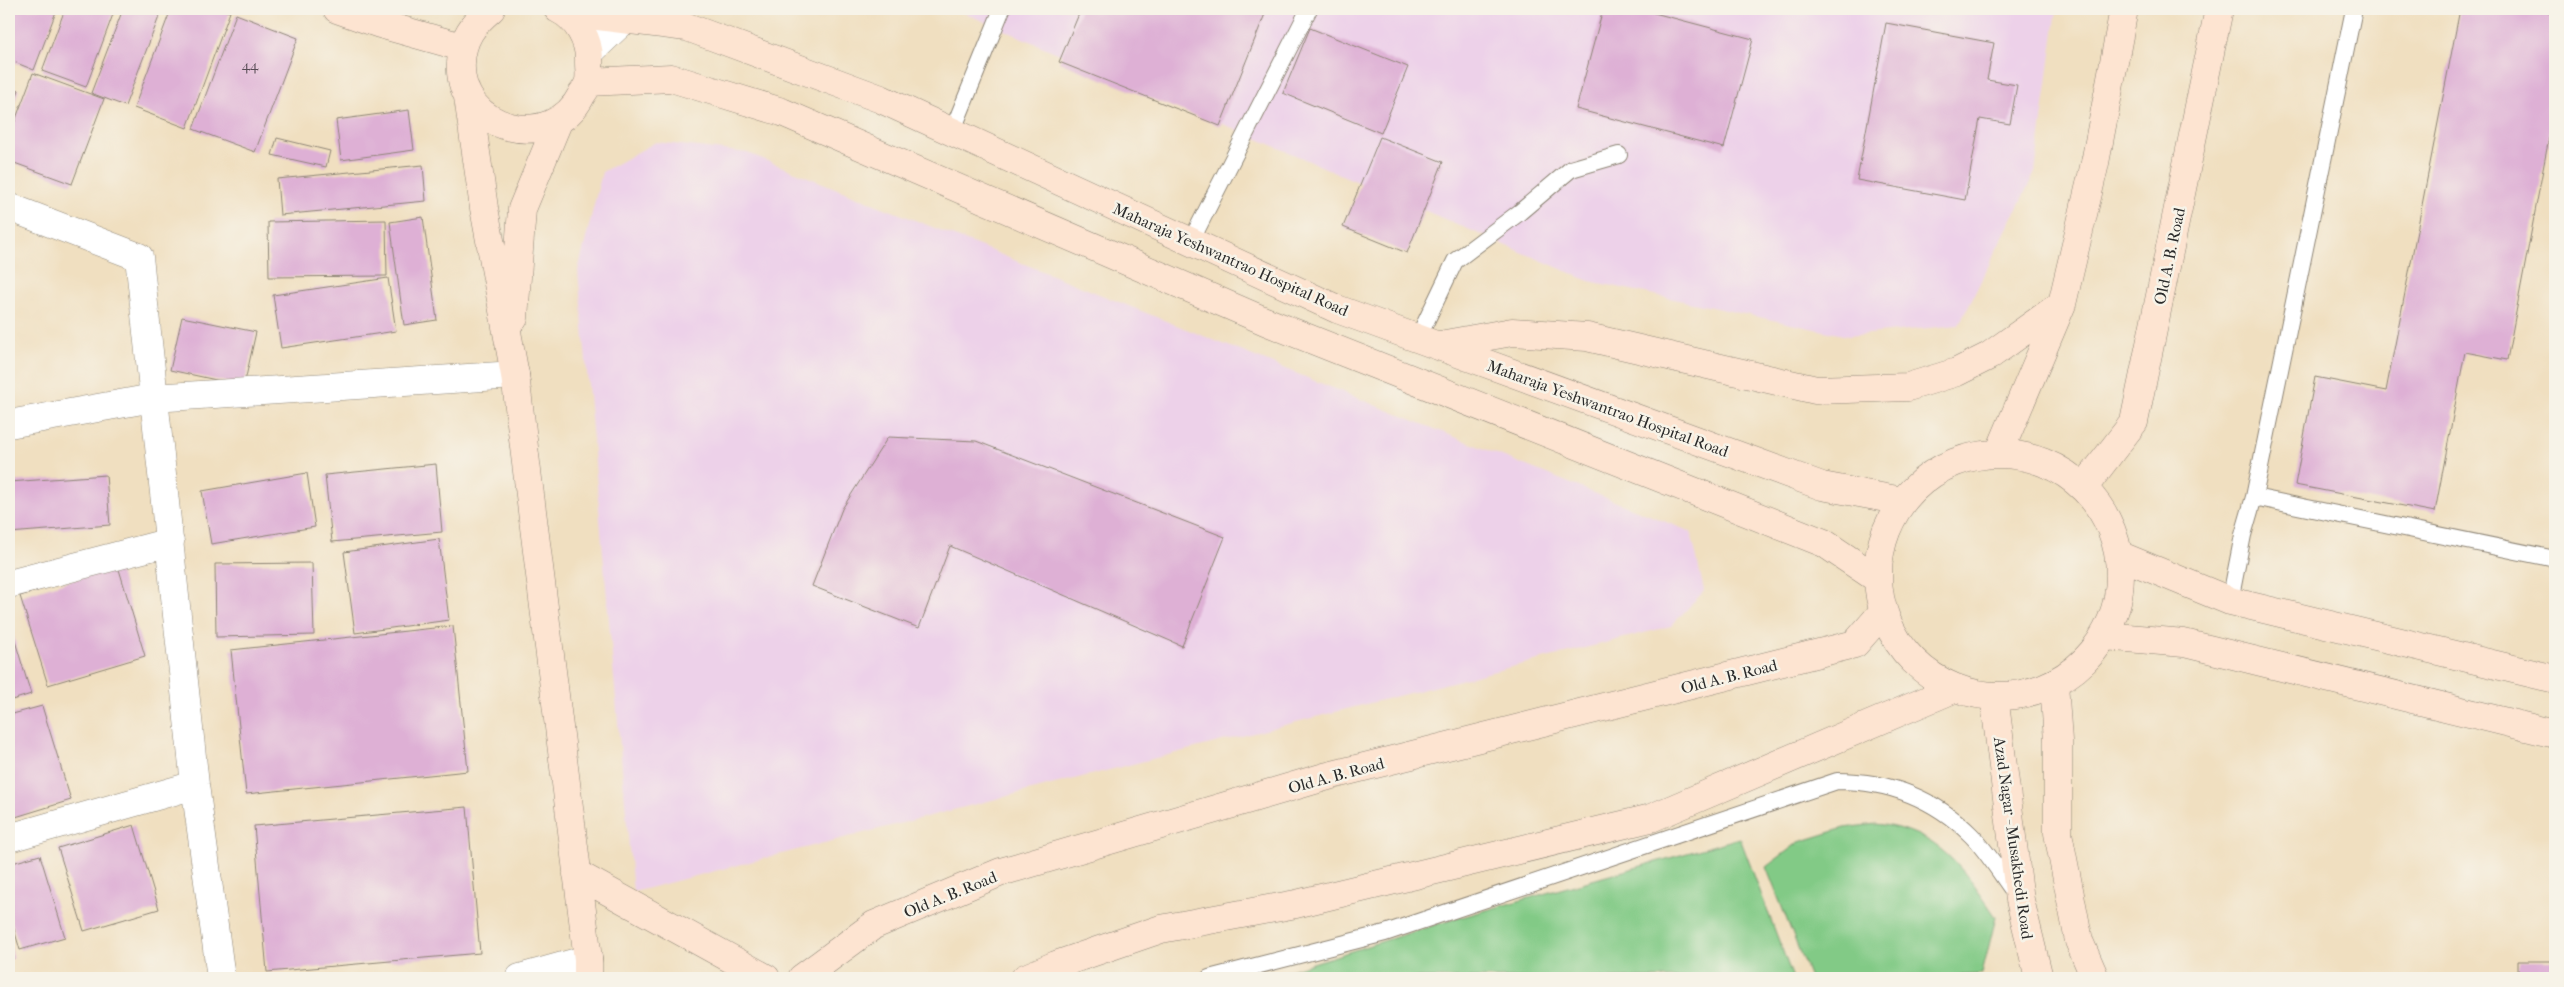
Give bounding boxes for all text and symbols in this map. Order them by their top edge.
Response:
house number: 44 [242,57,259,74]
street label: Maharaja Yeshwantrao Hospital Road [1110,199,1352,320]
street label: Old A. B. Road [2150,206,2189,306]
street label: Maharaja Yeshwantrao Hospital Road [1485,356,1731,461]
street label: Old A. B. Road [1679,655,1780,698]
street label: Azad Nagar - Musakhedi Road [1990,735,2037,941]
street label: Old A. B. Road [1286,753,1386,797]
street label: Old A. B. Road [901,867,1000,922]

